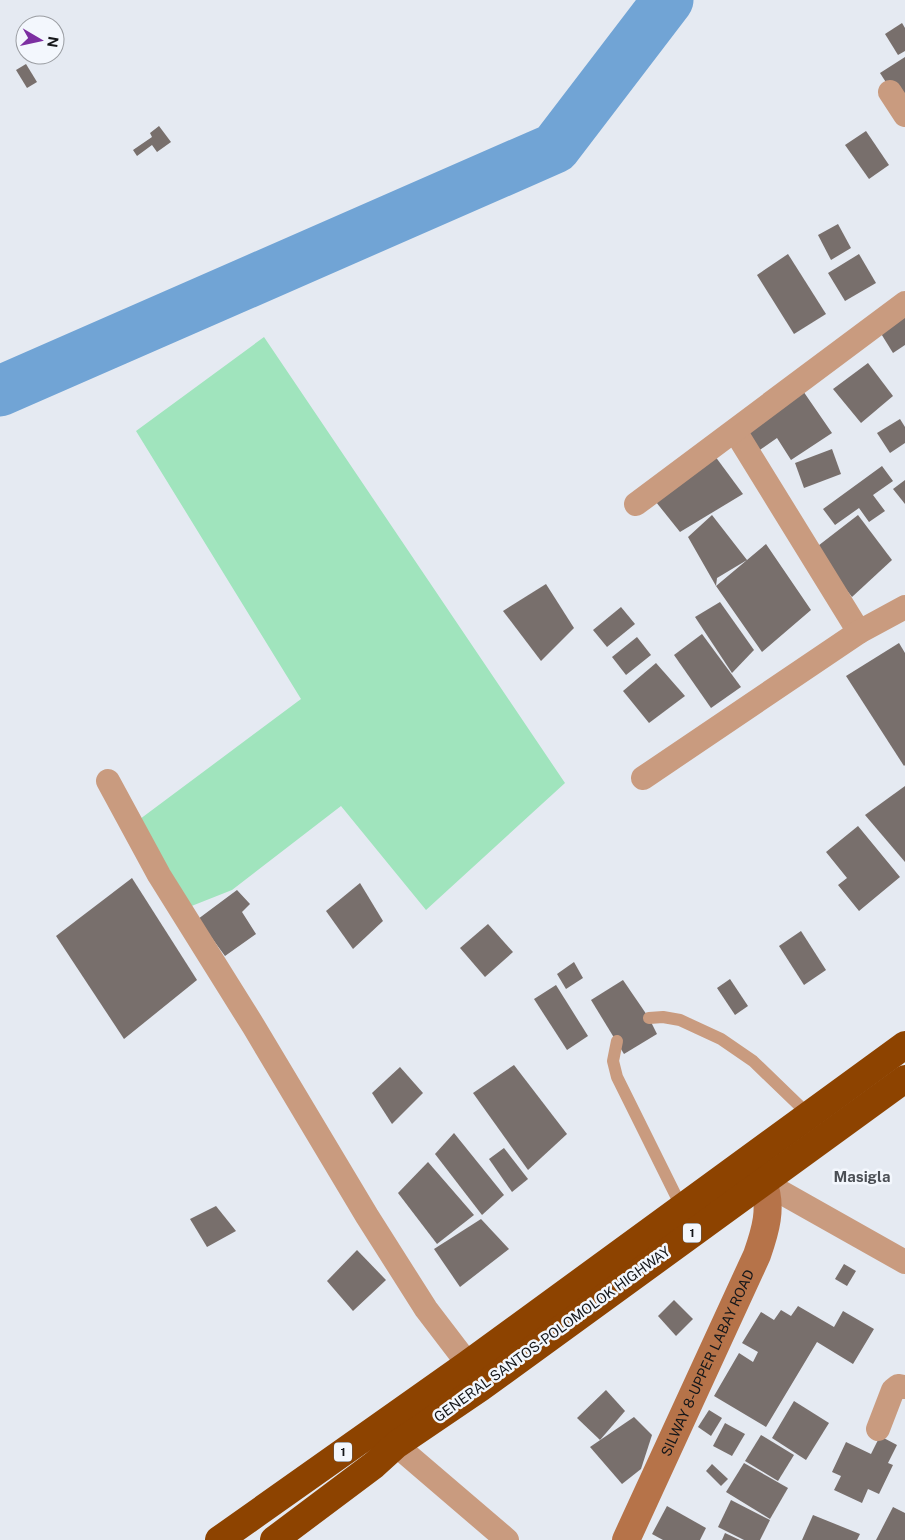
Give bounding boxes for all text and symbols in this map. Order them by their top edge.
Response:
north arrow [15,15,65,65]
text: N [44,35,62,49]
district label: Masigla [834,1168,890,1185]
road number: 1 [683,1224,701,1242]
street label: GENERAL SANTOS-POLOMOLOK HIGHWAY [431,1243,674,1425]
street label: SILWAY 8-UPPER LABAY ROAD [658,1267,757,1459]
road number: 1 [334,1442,352,1461]

